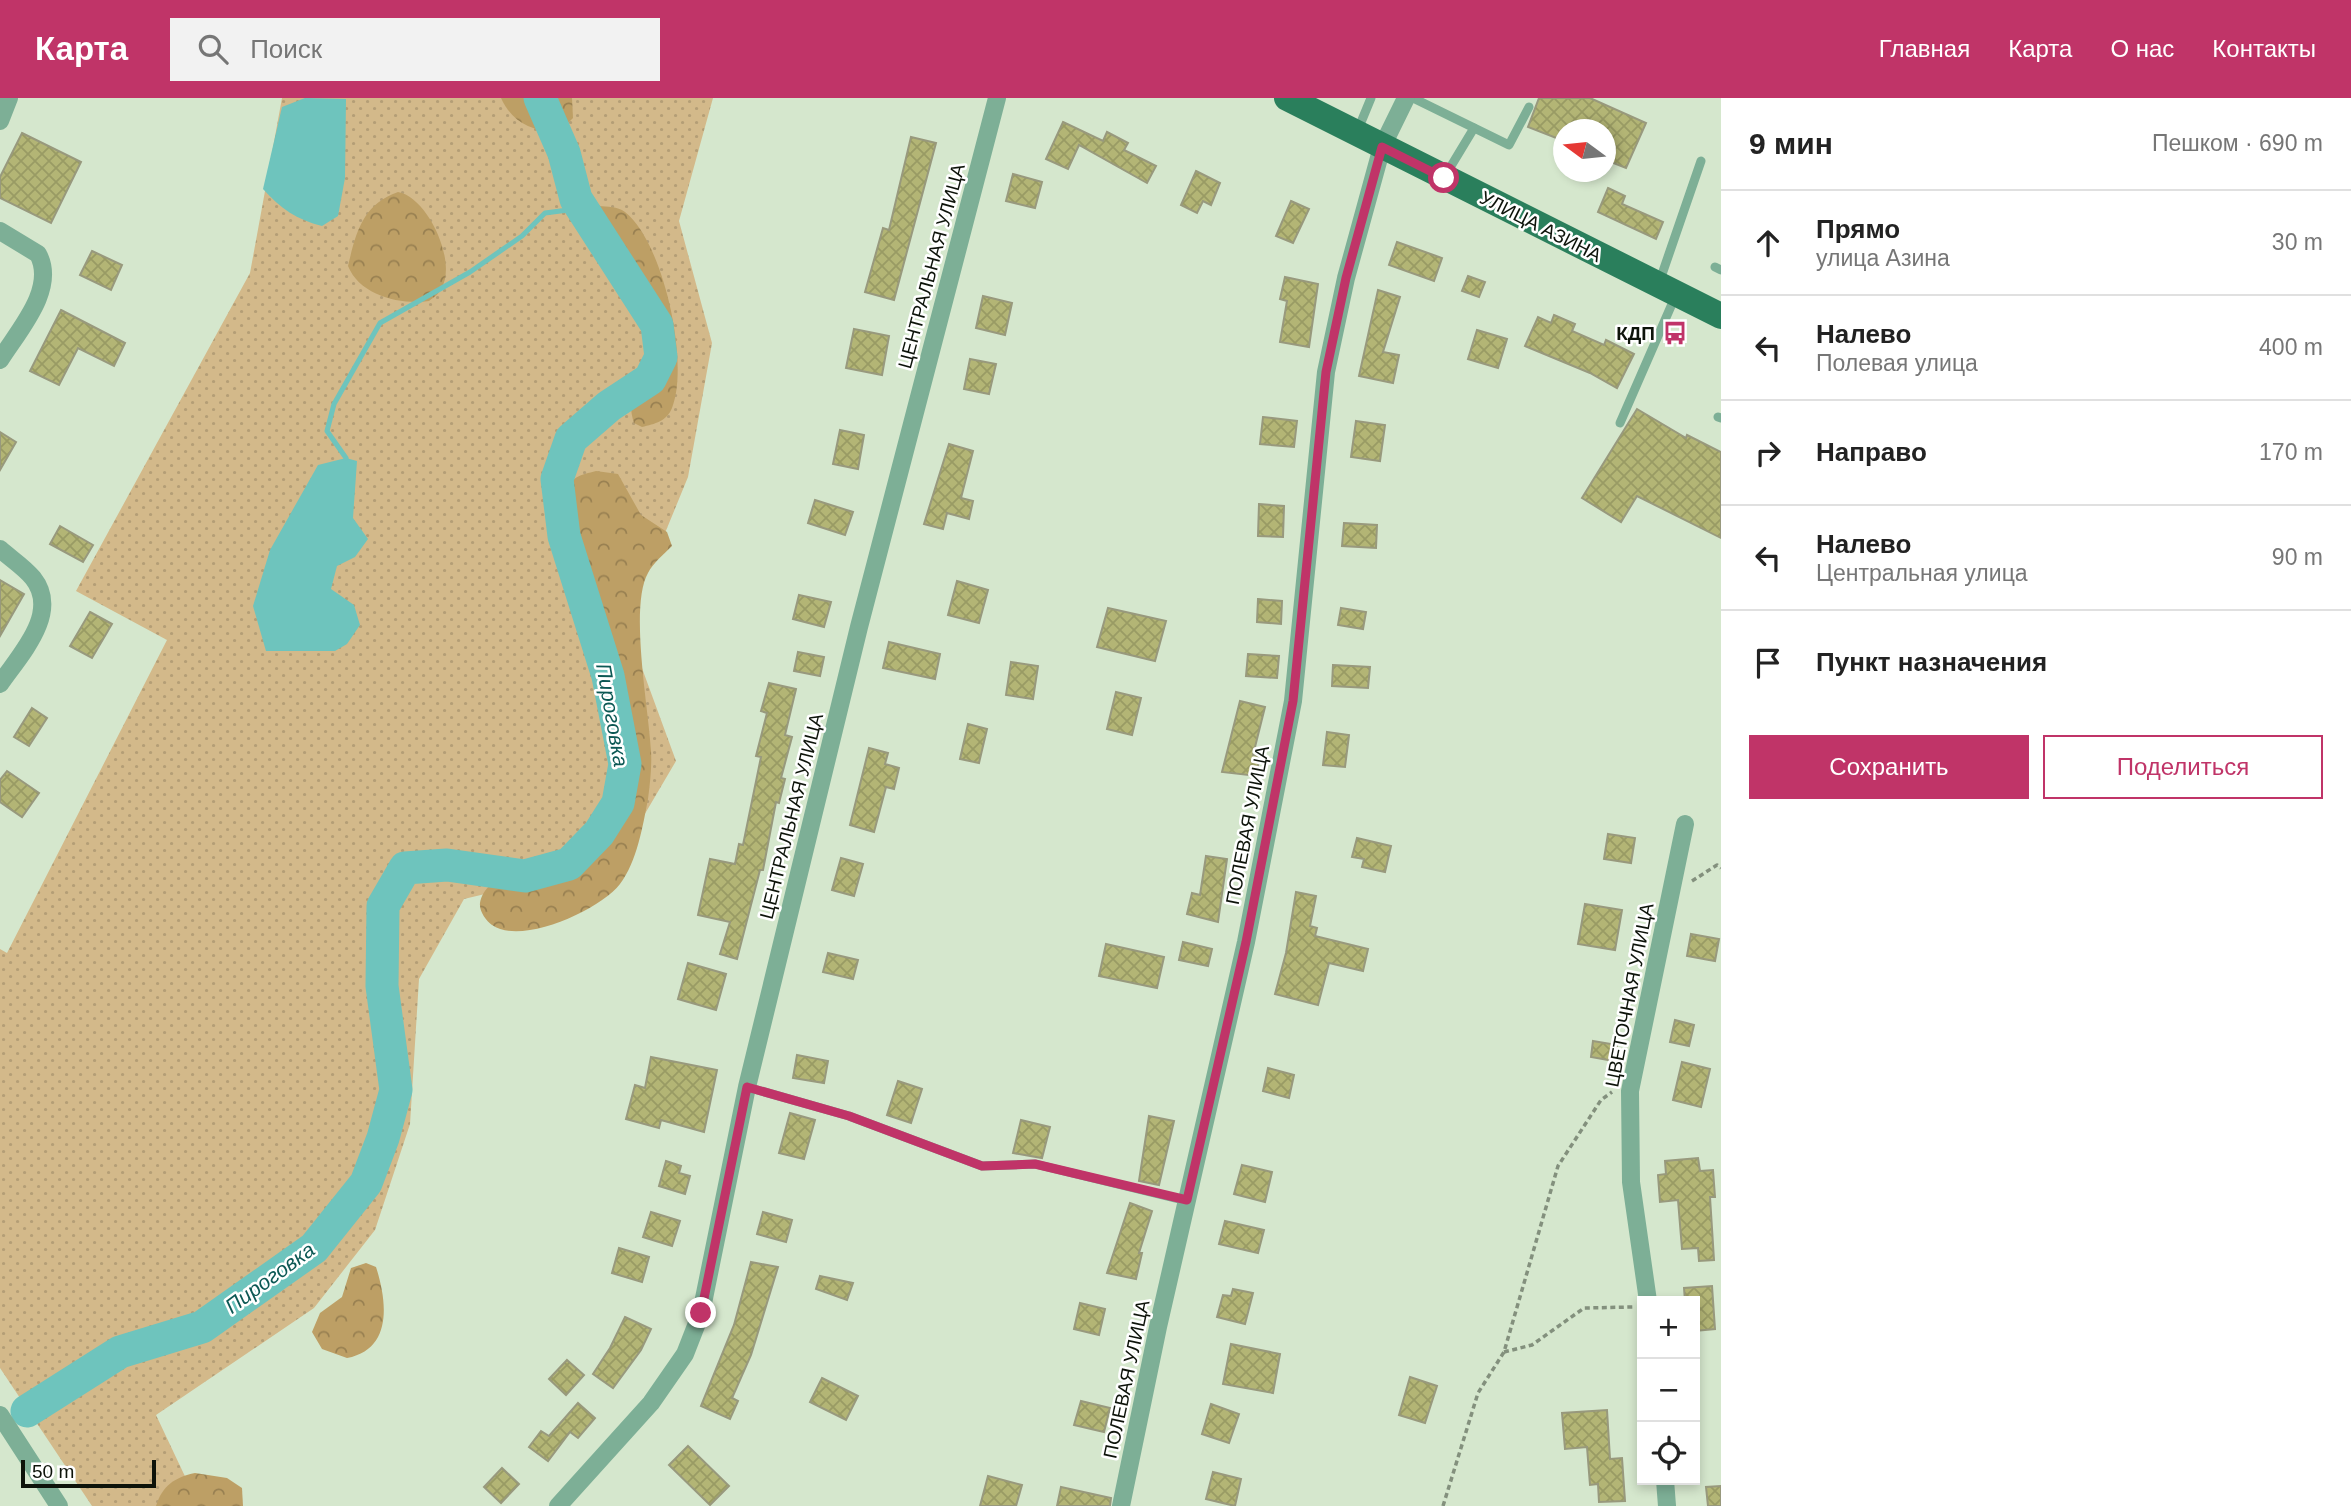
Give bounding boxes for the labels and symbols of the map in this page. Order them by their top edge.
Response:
north arrow [1553,119,1616,182]
street label: ЦЕНТРАЛЬНАЯ УЛИЦА [894,161,969,371]
route start [1428,162,1459,193]
street label: УЛИЦА АЗИНА [1477,187,1605,266]
bus stop icon: КДП [1661,319,1689,347]
place label: КДП [1616,323,1655,344]
water label: Пироговка [592,661,633,768]
street label: ЦЕНТРАЛЬНАЯ УЛИЦА [756,711,827,921]
street label: ПОЛЕВАЯ УЛИЦА [1222,744,1273,906]
street label: ЦВЕТОЧНАЯ УЛИЦА [1601,901,1658,1089]
water label: Пироговка [221,1238,319,1318]
route end [685,1297,716,1328]
street label: ПОЛЕВАЯ УЛИЦА [1099,1298,1154,1460]
scale bar [21,1457,156,1489]

